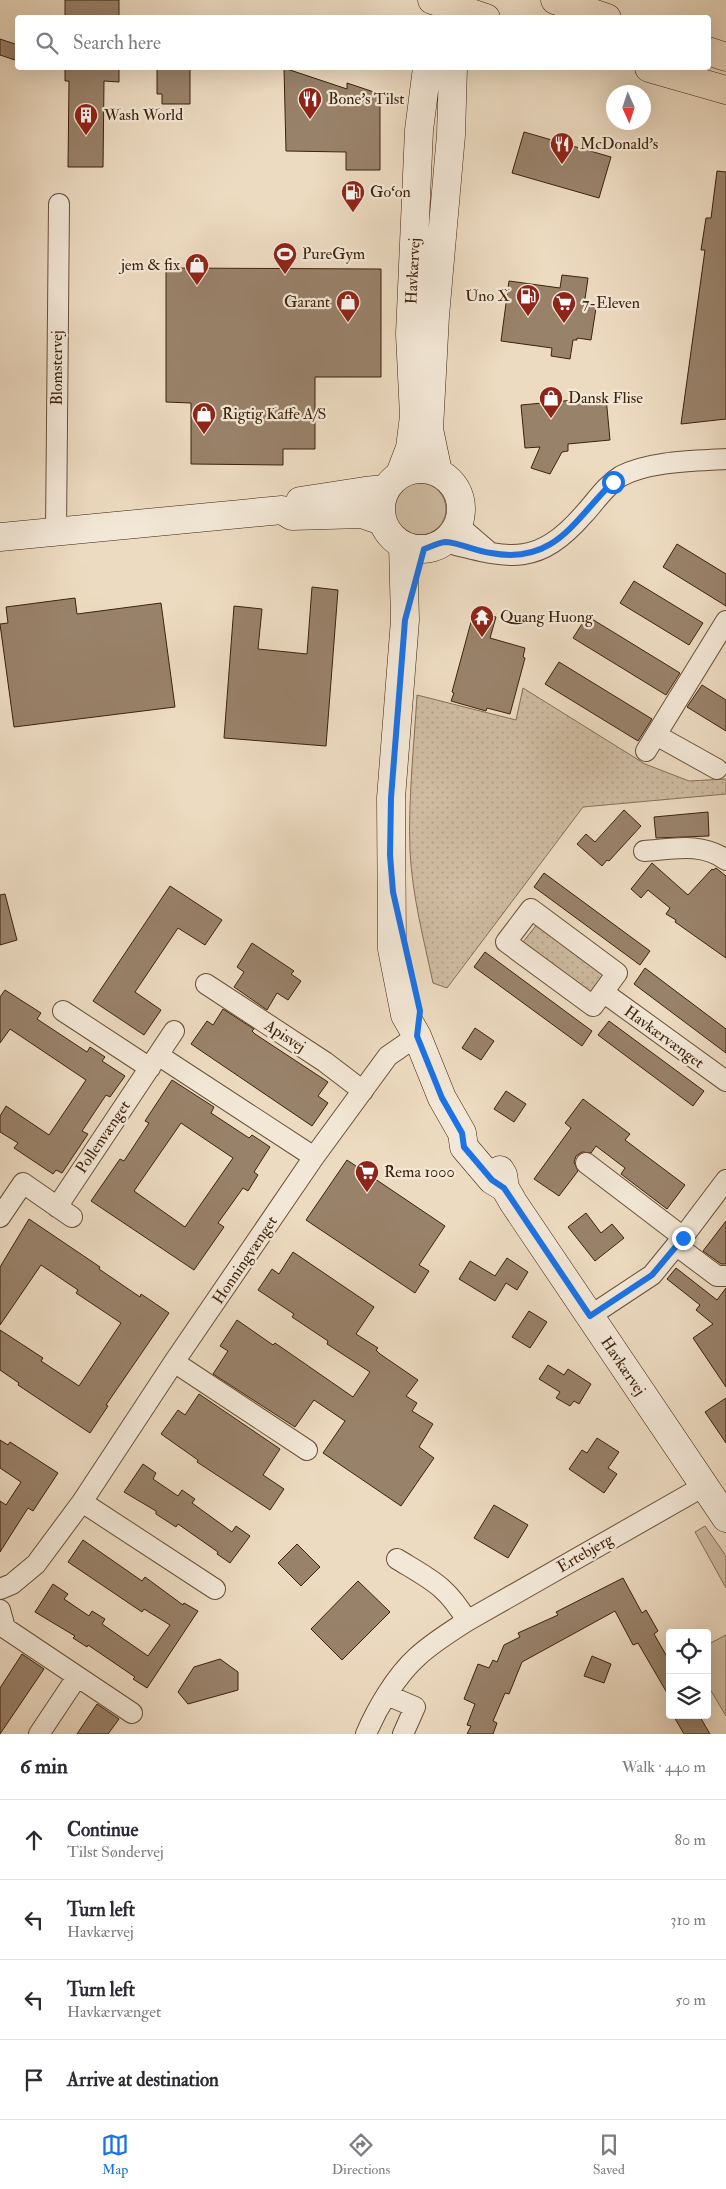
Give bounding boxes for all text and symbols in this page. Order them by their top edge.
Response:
search box [15,15,711,70]
icon: search [33,29,61,57]
text: Search here [73,31,161,55]
north arrow [606,85,651,130]
restaurant icon: Bone's Tilst [297,86,323,120]
place label: Bone's Tilst [328,89,405,109]
building icon: Wash World [73,102,99,136]
place label: Wash World [103,105,183,125]
restaurant icon: McDonald's [549,131,575,165]
place label: McDonald's [580,134,658,154]
fuel station icon: Go‘on [340,179,366,213]
place label: Go‘on [370,182,411,202]
street label: Havkærvej [401,237,425,305]
sports icon: PureGym [272,241,298,275]
place label: PureGym [302,244,366,264]
shop icon: jem & fix [184,252,210,286]
place label: jem & fix [118,255,180,275]
fuel station icon: Uno X [515,283,541,317]
place label: Uno X [465,286,511,306]
shop icon: Garant [335,289,361,323]
supermarket icon: 7-Eleven [551,290,577,324]
place label: Garant [284,292,330,312]
place label: 7-Eleven [582,293,640,313]
street label: Blomstervej [47,330,67,406]
shop icon: Dansk Flise [538,385,564,419]
place label: Dansk Flise [568,388,643,408]
shop icon: Rigtig Kaffe A/S [191,401,217,435]
place label: Rigtig Kaffe A/S [222,404,326,424]
route start [602,471,625,494]
temple icon: Quang Huong [469,604,495,638]
place label: Quang Huong [500,607,594,627]
street label: Havkærvænget [620,1001,708,1073]
street label: Apisvej [259,1015,309,1058]
street label: Pollenvænget [71,1097,135,1177]
supermarket icon: Rema 1000 [354,1159,380,1193]
place label: Rema 1000 [384,1162,455,1182]
street label: Honningvænget [208,1212,282,1308]
route end [672,1227,695,1250]
street label: Havkærvej [596,1333,650,1399]
street label: Ertebjerg [553,1528,618,1577]
map controls [666,1629,711,1719]
button: locate [666,1629,711,1674]
button: layers [666,1674,711,1719]
text: 6 min [20,1753,68,1780]
text: Walk · 440 m [622,1757,706,1777]
text: Continue [67,1818,138,1842]
icon: ahead [20,1826,48,1854]
text: 80 m [675,1830,706,1850]
text: Tilst Søndervej [67,1842,164,1862]
text: Turn left [67,1898,135,1922]
icon: left [20,1906,48,1934]
text: 310 m [670,1910,706,1930]
text: Havkærvej [67,1922,134,1942]
text: Turn left [67,1978,135,2002]
icon: left [20,1986,48,2014]
text: 50 m [675,1990,706,2010]
text: Havkærvænget [67,2002,161,2022]
icon: arrive [20,2066,48,2094]
text: Arrive at destination [67,2068,219,2092]
tab: Map [101,2131,129,2178]
tab: Directions [332,2131,390,2178]
tab: Saved [593,2131,625,2178]

